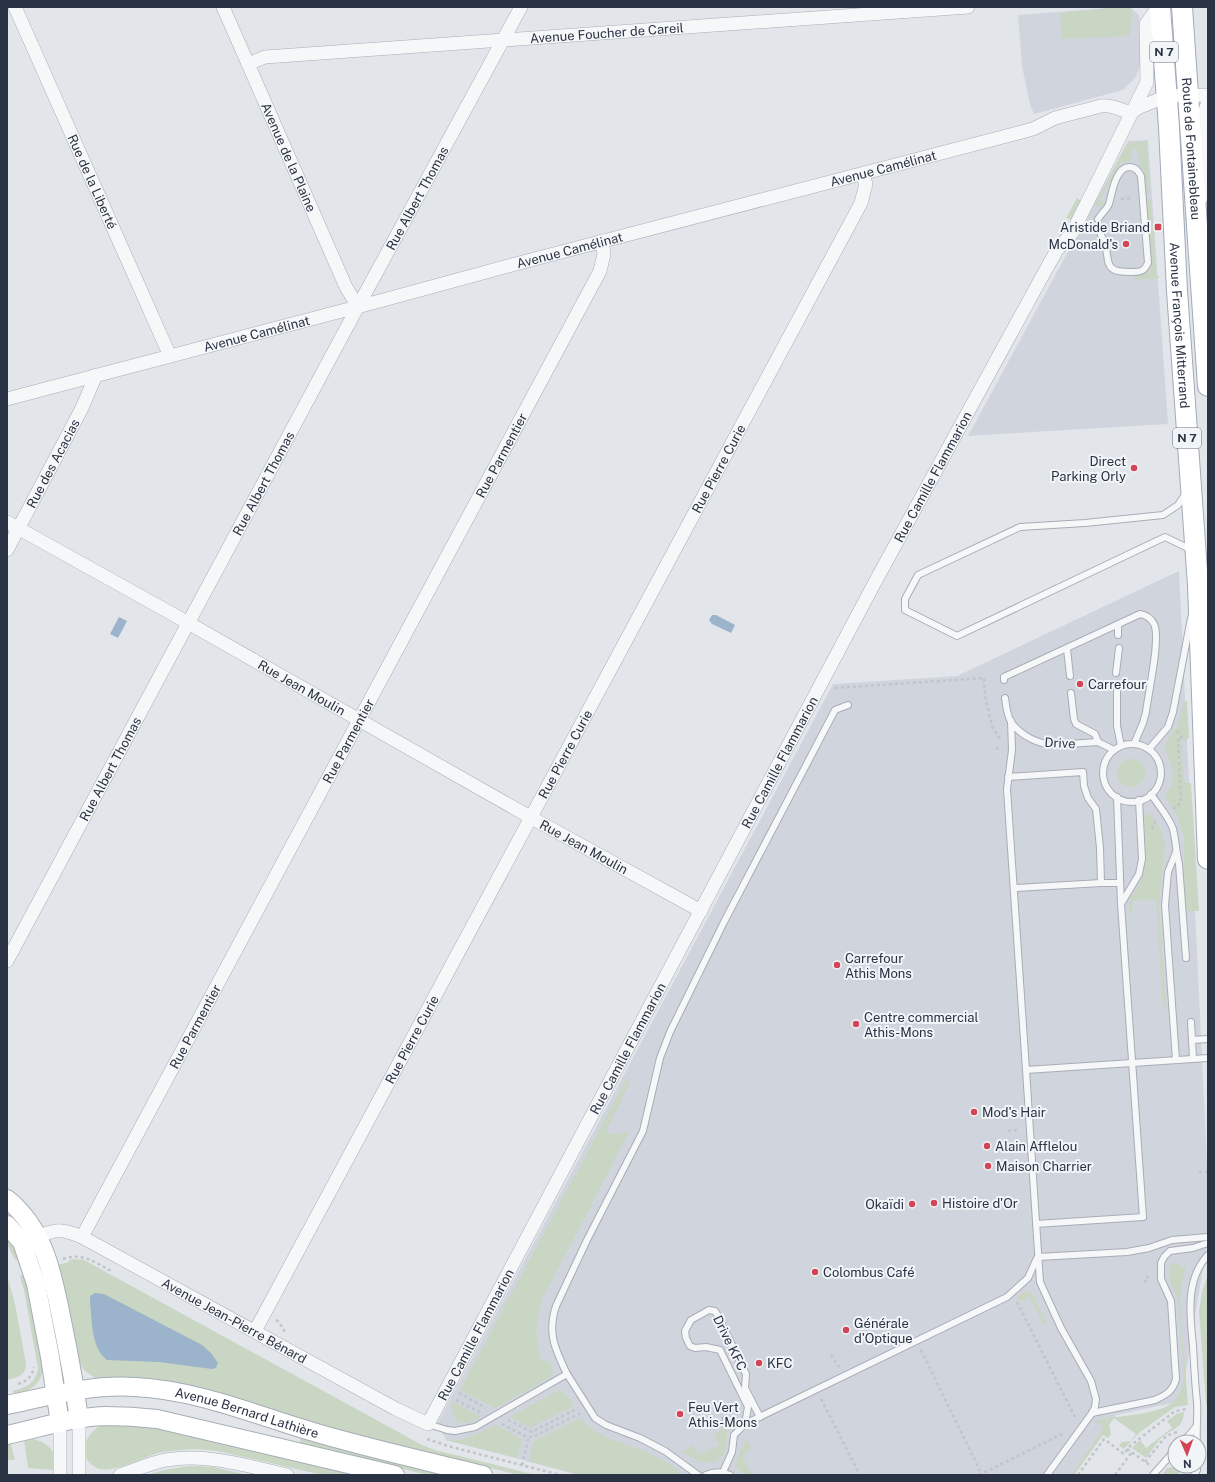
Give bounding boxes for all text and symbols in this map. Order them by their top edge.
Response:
street label: Avenue Foucher de Careil [529,20,684,46]
road number: N 7 [1150,42,1178,62]
street label: Route de Fontainebleau [1179,77,1204,220]
street label: Avenue de la Plaine [258,100,319,214]
street label: Rue de la Liberté [65,132,120,231]
street label: Rue Albert Thomas [383,144,451,253]
street label: Avenue Camélinat [828,147,938,189]
place label: Aristide Briand [1060,220,1150,235]
marker: Aristide Briand [1153,222,1163,232]
street label: Avenue Camélinat [515,229,624,271]
place label: McDonald's [1048,237,1118,252]
marker: McDonald's [1121,239,1131,249]
street label: Avenue François Mitterrand [1167,242,1193,409]
street label: Avenue Camélinat [202,312,311,355]
street label: Rue Camille Flammarion [891,409,974,545]
street label: Rue Parmentier [472,410,530,500]
street label: Rue des Acacias [23,416,82,510]
street label: Rue Pierre Curie [688,422,748,515]
road number: N 7 [1173,428,1201,448]
street label: Rue Albert Thomas [229,429,297,538]
place label: Direct Parking Orly [1051,454,1126,484]
marker: Direct Parking Orly [1129,463,1139,473]
street label: Rue Jean Moulin [255,657,348,718]
place label: Carrefour [1088,677,1146,692]
marker: Carrefour [1075,679,1085,689]
street label: Rue Camille Flammarion [738,694,820,831]
street label: Rue Parmentier [319,696,377,786]
street label: Rue Pierre Curie [535,707,595,801]
street label: Rue Albert Thomas [76,714,144,823]
street label: Drive [1044,735,1076,751]
street label: Rue Jean Moulin [537,816,630,877]
place label: Carrefour Athis Mons [845,951,912,981]
marker: Carrefour Athis Mons [832,960,842,970]
street label: Rue Camille Flammarion [586,980,668,1117]
street label: Rue Parmentier [166,982,224,1071]
street label: Rue Pierre Curie [382,993,442,1086]
place label: Centre commercial Athis-Mons [864,1010,978,1040]
marker: Centre commercial Athis-Mons [851,1019,861,1029]
place label: Mod's Hair [982,1105,1046,1120]
marker: Mod's Hair [969,1107,979,1117]
place label: Alain Afflelou [995,1139,1077,1154]
marker: Alain Afflelou [982,1141,992,1151]
place label: Maison Charrier [996,1159,1092,1174]
marker: Maison Charrier [983,1161,993,1171]
place label: Histoire d'Or [942,1196,1018,1211]
place label: Okaïdi [865,1197,904,1212]
marker: Histoire d'Or [929,1198,939,1208]
marker: Okaïdi [907,1199,917,1209]
place label: Colombus Café [823,1265,915,1280]
street label: Rue Camille Flammarion [434,1266,517,1403]
marker: Colombus Café [810,1267,820,1277]
street label: Avenue Jean-Pierre Bénard [159,1275,309,1366]
street label: Drive KFC [710,1313,750,1373]
place label: Générale d'Optique [854,1316,913,1346]
marker: Générale d'Optique [841,1325,851,1335]
place label: KFC [767,1356,793,1371]
marker: KFC [754,1358,764,1368]
street label: Avenue Bernard Lathière [174,1384,321,1441]
place label: Feu Vert Athis-Mons [688,1400,757,1430]
marker: Feu Vert Athis-Mons [675,1409,685,1419]
north arrow [1167,1434,1207,1474]
text: N [1183,1458,1192,1470]

